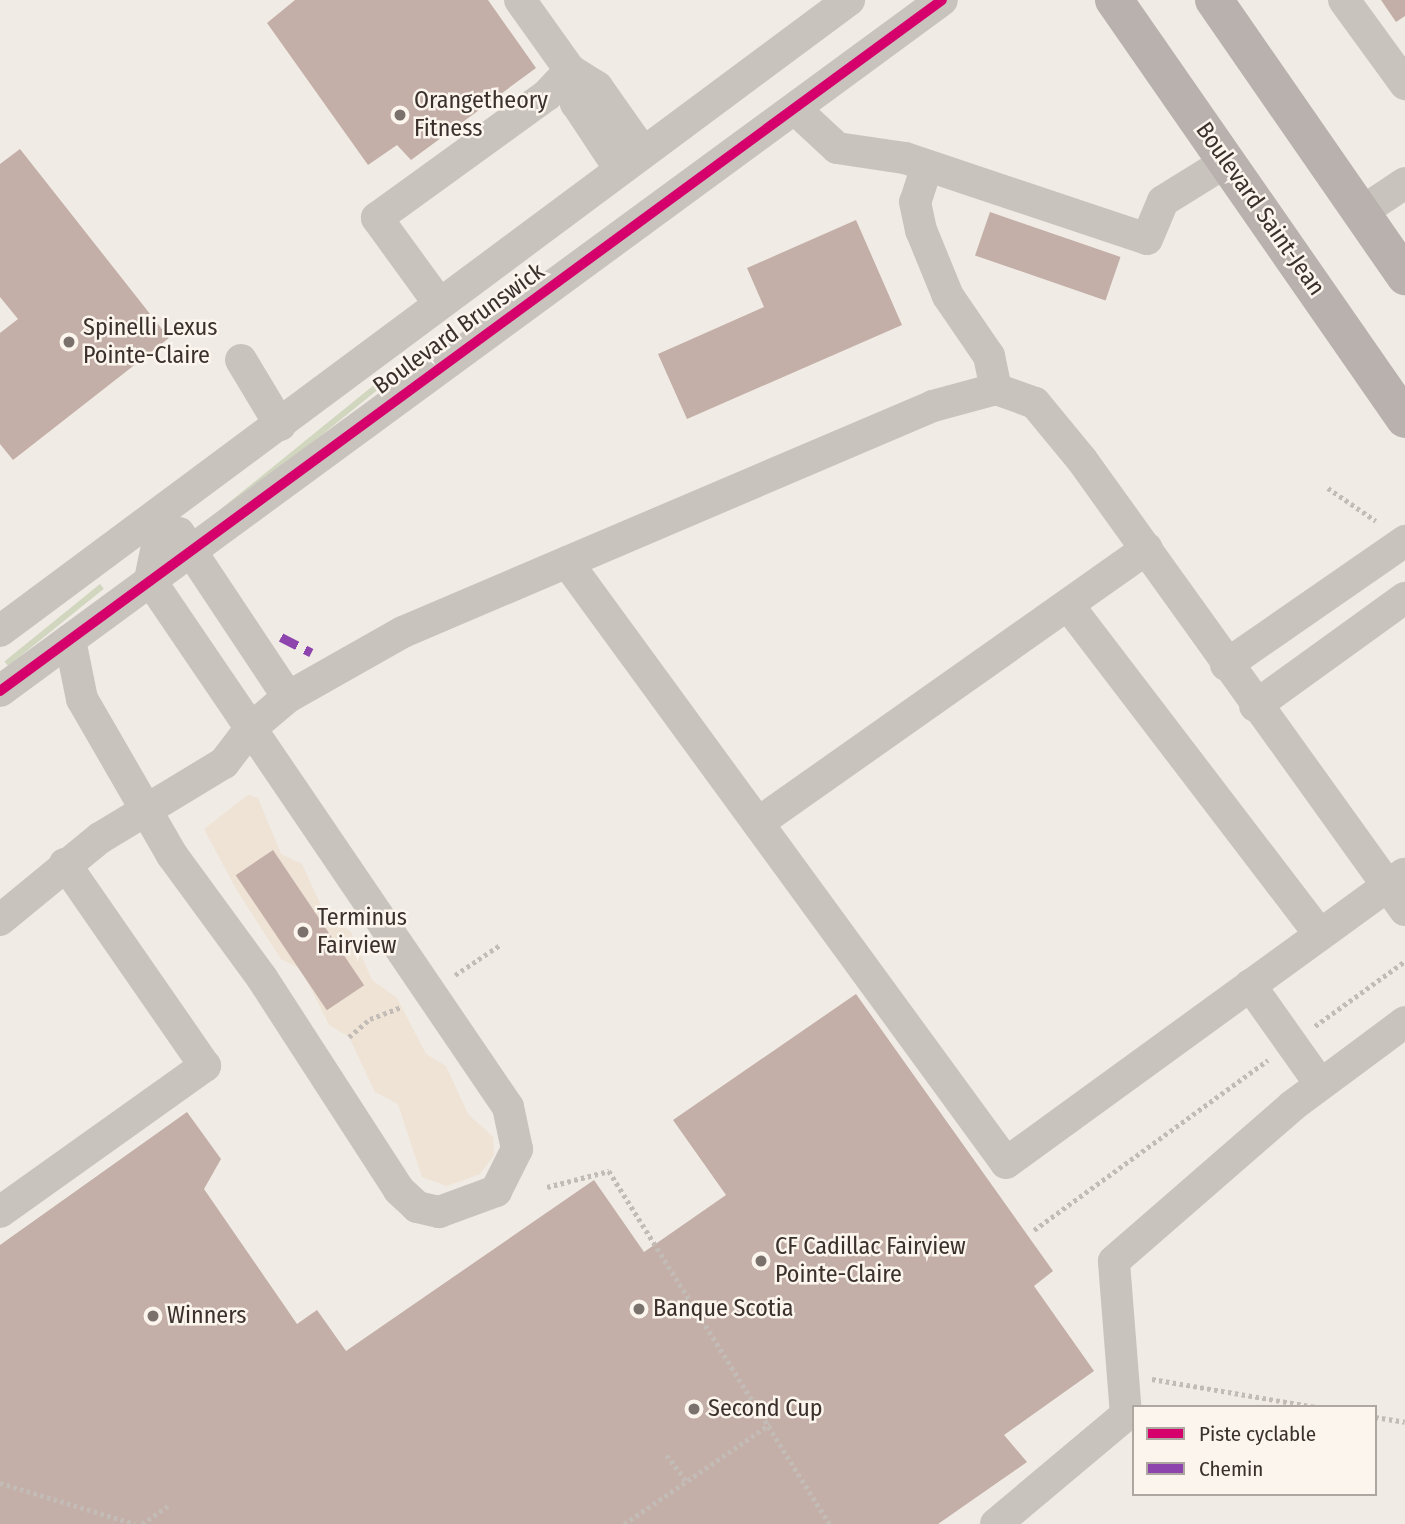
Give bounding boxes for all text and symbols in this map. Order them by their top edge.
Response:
place label: Orangetheory Fitness [414,87,548,143]
marker: Orangetheory Fitness [392,107,408,123]
street label: Boulevard Saint-Jean [1189,117,1331,301]
street label: Boulevard Brunswick [368,257,550,401]
place label: Spinelli Lexus Pointe-Claire [83,314,217,370]
marker: Spinelli Lexus Pointe-Claire [61,334,77,350]
place label: Terminus Fairview [317,904,407,960]
marker: Terminus Fairview [295,924,311,940]
place label: CF Cadillac Fairview Pointe-Claire [775,1233,966,1289]
marker: CF Cadillac Fairview Pointe-Claire [753,1253,769,1269]
place label: Banque Scotia [653,1295,793,1323]
marker: Banque Scotia [631,1301,647,1317]
place label: Winners [167,1302,246,1330]
marker: Winners [145,1308,161,1324]
place label: Second Cup [708,1395,822,1423]
marker: Second Cup [686,1401,702,1417]
legend [1132,1405,1377,1496]
text: Piste cyclable [1199,1421,1316,1447]
text: Chemin [1199,1456,1263,1482]

